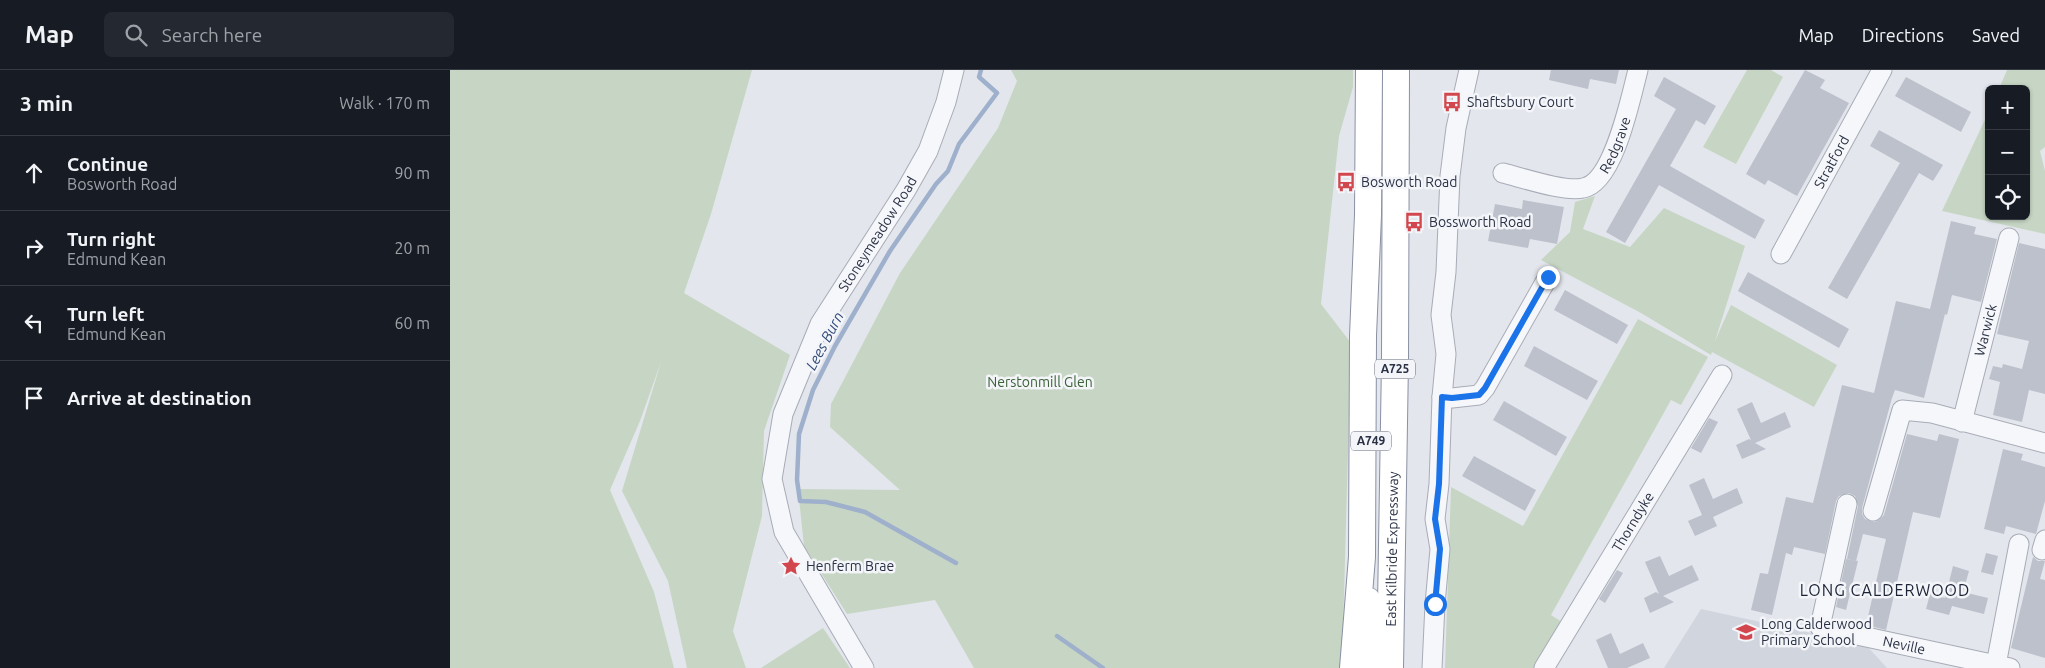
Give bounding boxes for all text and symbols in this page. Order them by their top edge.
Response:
search box [104,12,454,57]
text: Map [25,21,74,48]
icon: search [122,21,150,49]
text: Search here [162,24,262,46]
text: Map [1798,25,1834,45]
text: Directions [1862,25,1944,45]
text: Saved [1972,25,2020,45]
map controls [1985,85,2030,220]
button: + [1985,85,2030,130]
text: 3 min [20,91,73,115]
bus stop icon: Shaftsbury Court [1441,91,1463,113]
text: Walk · 170 m [339,94,430,112]
place label: Shaftsbury Court [1467,94,1574,110]
street label: Redgrave [1596,115,1633,176]
button: − [1985,130,2030,175]
street label: Stratford [1811,133,1852,191]
text: Continue [67,153,148,175]
icon: ahead [20,159,48,187]
text: 90 m [394,164,430,182]
bus stop icon: Bosworth Road [1335,171,1357,193]
street label: Stoneymeadow Road [835,174,920,295]
place label: Bosworth Road [1361,174,1457,190]
text: Bosworth Road [67,175,177,193]
button: locate [1985,175,2030,220]
bus stop icon: Bossworth Road [1403,211,1425,233]
place label: Bossworth Road [1429,214,1532,230]
text: Turn right [67,228,155,250]
icon: right [20,234,48,262]
text: 20 m [394,239,430,257]
text: Edmund Kean [67,250,166,268]
route end [1537,266,1560,289]
street label: Warwick [1971,302,2000,358]
text: Turn left [67,303,145,325]
icon: left [20,309,48,337]
water label: Lees Burn [802,309,847,373]
text: 60 m [394,314,430,332]
text: Edmund Kean [67,325,166,343]
road number: A725 [1375,360,1415,378]
park label: Nerstonmill Glen [987,374,1093,390]
icon: arrive [20,384,48,412]
text: Arrive at destination [67,387,252,409]
road number: A749 [1351,432,1391,451]
street label: East Kilbride Expressway [1383,471,1401,627]
street label: Thorndyke [1609,489,1657,555]
place icon: Henferm Brae [780,555,802,577]
place label: Henferm Brae [806,558,894,574]
district label: LONG CALDERWOOD [1800,581,1970,599]
route start [1424,593,1447,616]
place label: Long Calderwood Primary School [1761,616,1872,648]
school or university icon: Long Calderwood Primary School [1735,621,1757,643]
street label: Neville [1881,633,1927,658]

